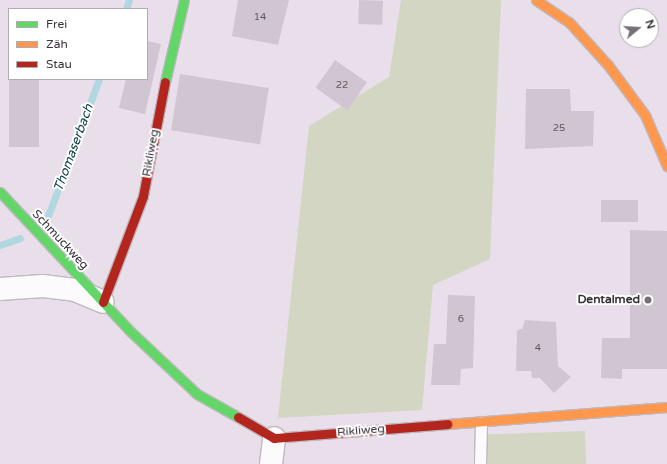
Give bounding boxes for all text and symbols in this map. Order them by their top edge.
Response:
legend [8,8,148,80]
north arrow [619,8,659,48]
house number: 14 [254,12,266,24]
text: Frei [46,17,67,31]
text: N [642,18,657,31]
text: Zäh [46,37,68,51]
text: Stau [46,57,72,71]
house number: 22 [336,80,348,92]
water label: Thomaserbach [51,102,97,194]
house number: 25 [553,123,565,135]
street label: Rikliweg [140,128,162,178]
street label: Schmuckweg [29,207,91,273]
place label: Dentalmed [578,293,640,307]
marker: Dentalmed [643,295,653,305]
house number: 6 [458,314,464,326]
house number: 4 [535,343,541,355]
street label: Rikliweg [337,422,385,440]

